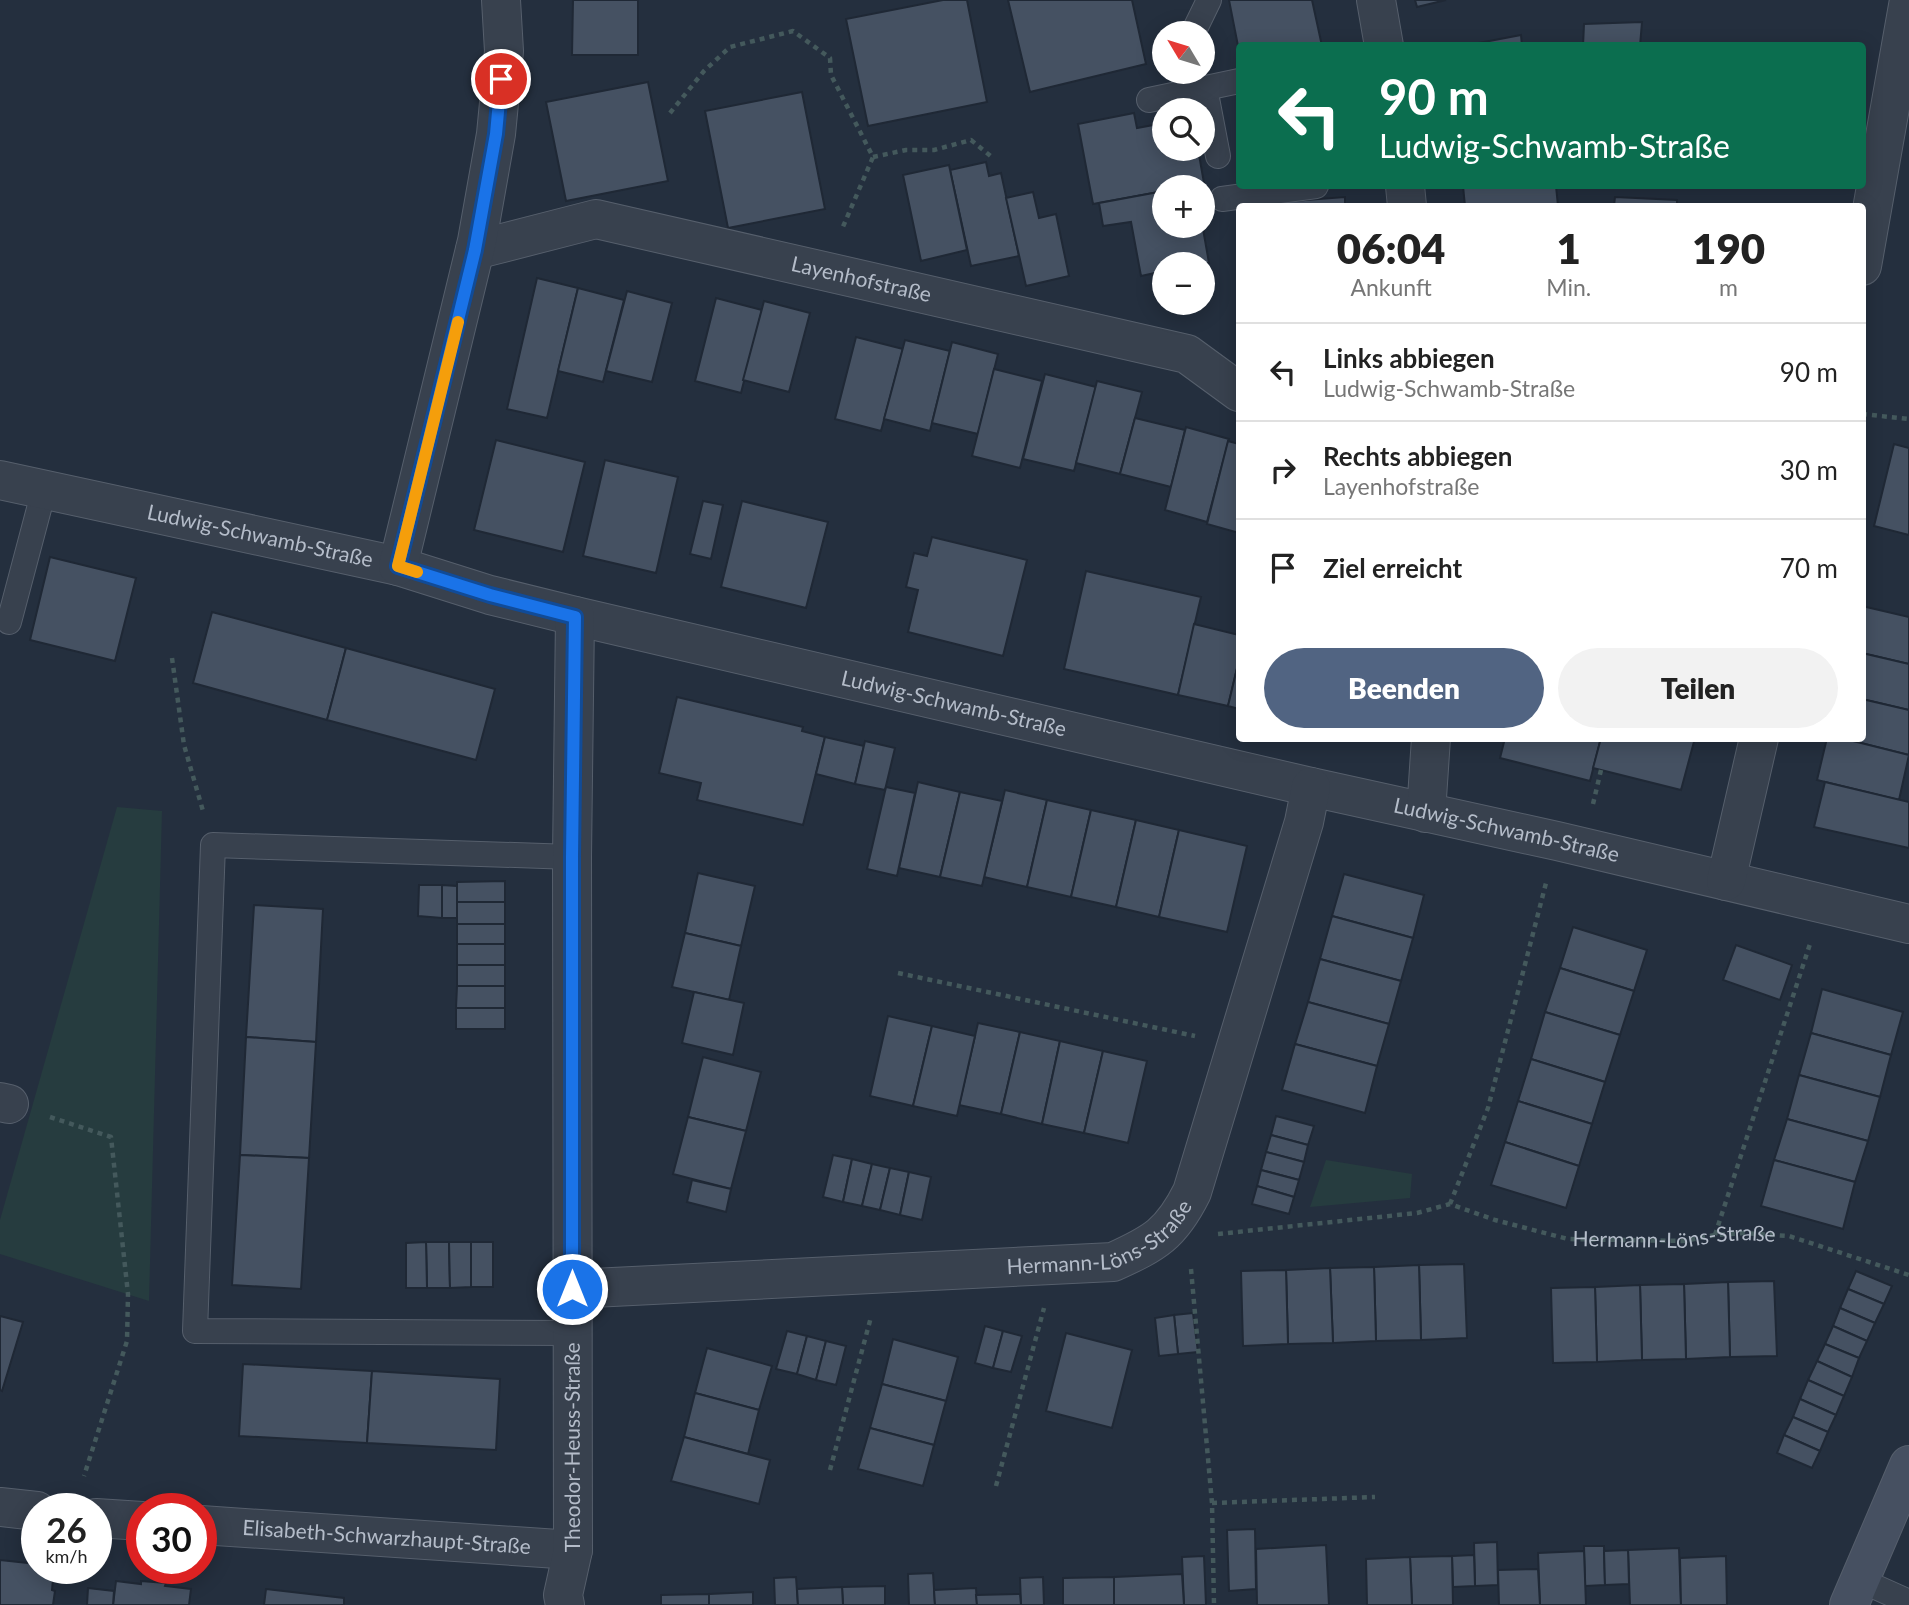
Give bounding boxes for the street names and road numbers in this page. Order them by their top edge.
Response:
street label: Layenhofstraße [789,250,934,306]
street label: Ludwig-Schwamb-Straße [145,498,376,571]
street label: Ludwig-Schwamb-Straße [839,664,1069,741]
street label: Ludwig-Schwamb-Straße [1392,792,1622,866]
street label: Hermann-Löns-Straße [1006,1195,1196,1278]
street label: Hermann-Löns-Straße [1572,1219,1777,1252]
street label: Theodor-Heuss-Straße [559,1342,584,1552]
street label: Elisabeth-Schwarzhaupt-Straße [242,1514,532,1558]

